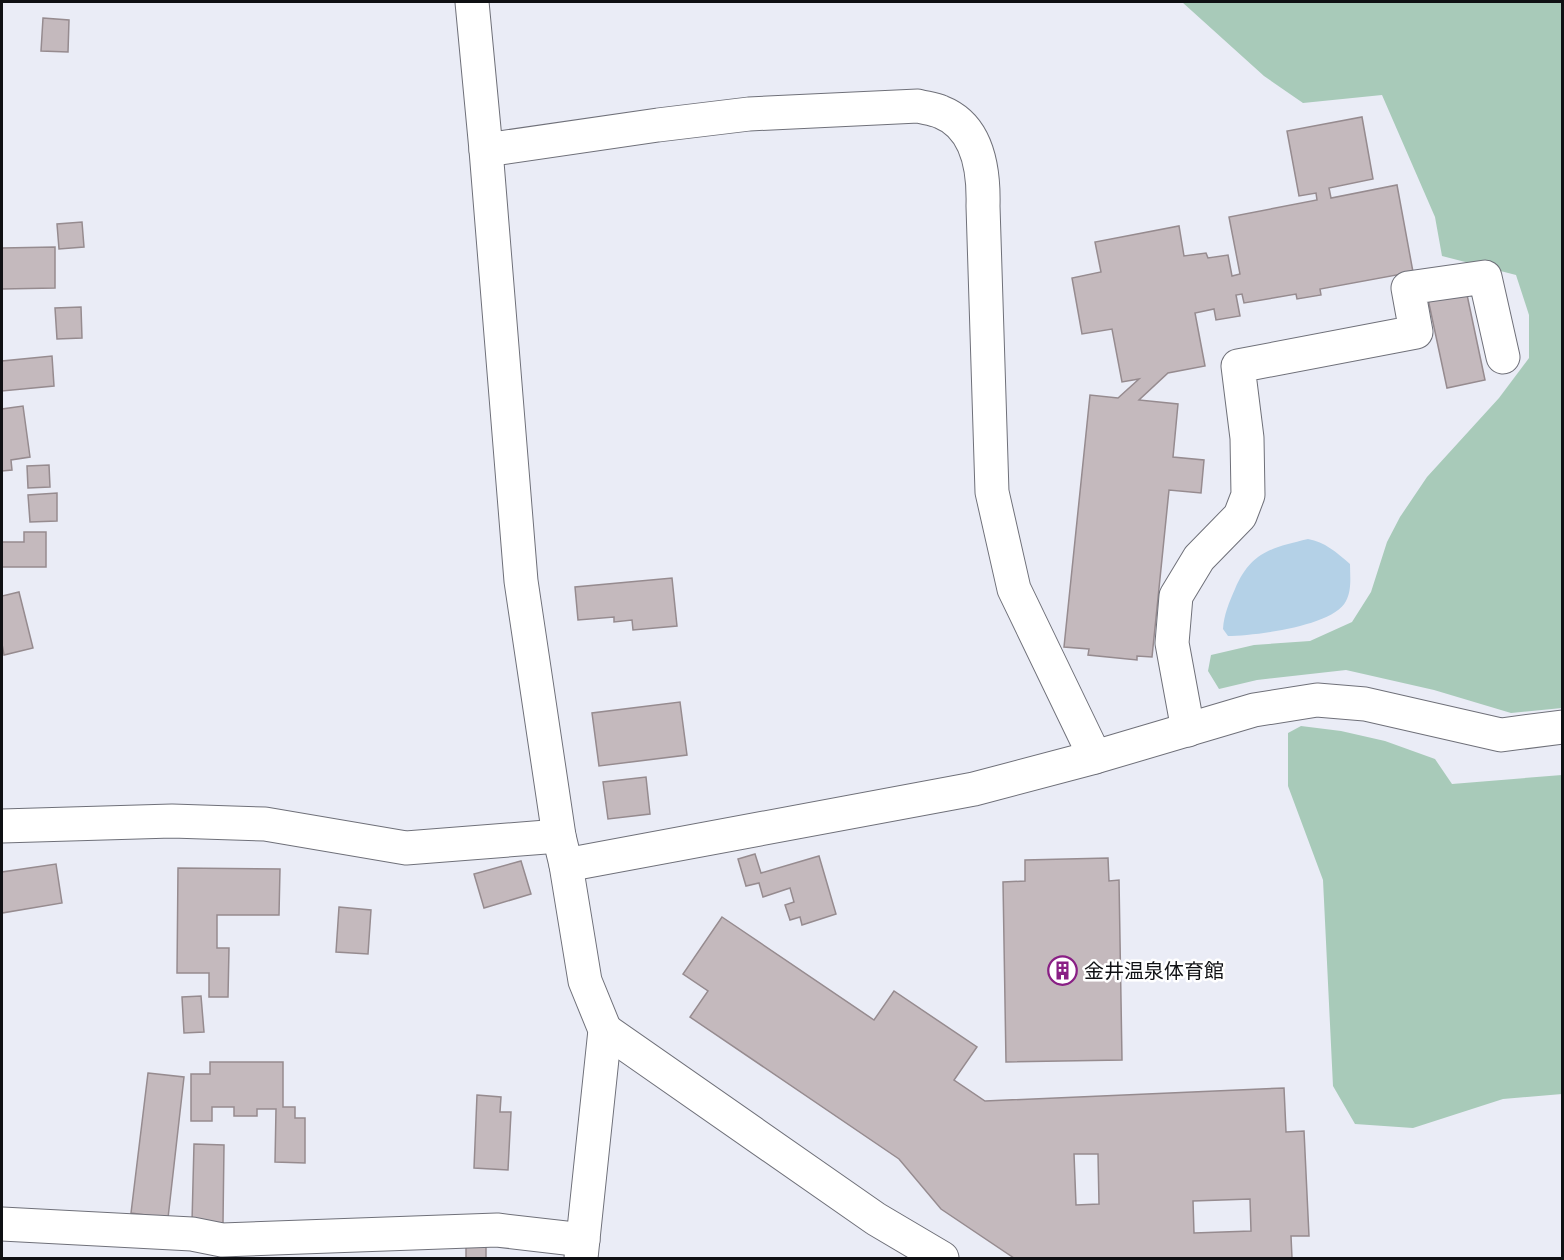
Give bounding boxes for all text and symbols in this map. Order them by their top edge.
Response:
building icon: 金井温泉体育館 [1047,955,1079,987]
place label: 金井温泉体育館 [1084,955,1224,984]

